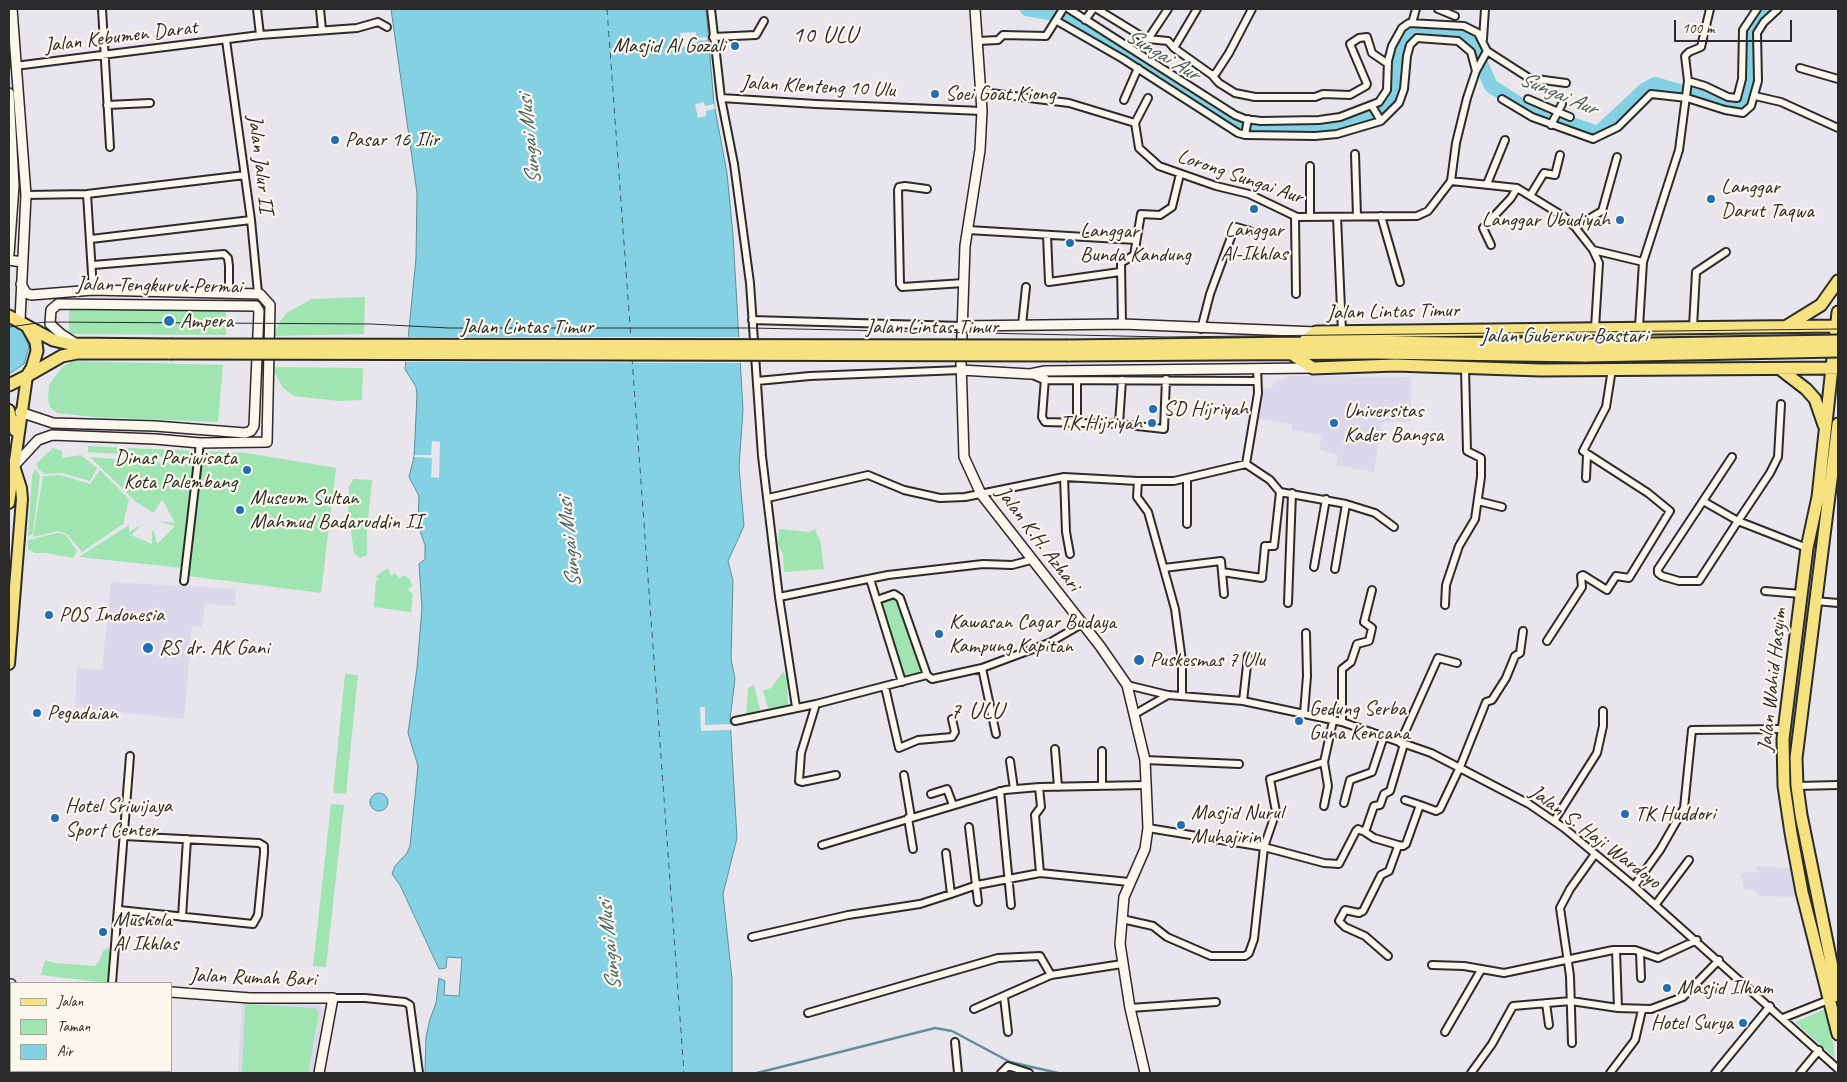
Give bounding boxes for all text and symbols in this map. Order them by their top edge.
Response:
scale bar [1677,10,1794,42]
street label: Jalan Kebumen Darat [43,15,199,59]
text: 100 m [1682,19,1714,38]
district label: 10 ULU [791,22,859,50]
water label: Sungai Aur [1120,23,1204,87]
place label: Masjid Al Gozali [613,33,725,59]
marker: Masjid Al Gozali [729,40,741,52]
water label: Sungai Aur [1515,66,1601,122]
street label: Jalan Klenteng 10 Ulu [740,70,896,104]
place label: Soei Goat Kiong [945,81,1055,107]
marker: Soei Goat Kiong [929,88,941,100]
water label: Sungai Musi [512,94,548,186]
street label: Jalan Jalur II [241,114,279,214]
place label: Pasar 16 Ilir [345,127,439,153]
marker: Pasar 16 Ilir [329,134,341,146]
street label: Lorong Sungai Aur [1174,144,1306,210]
place label: Langgar Darut Taqwa [1721,174,1814,224]
marker: Langgar Darut Taqwa [1705,193,1717,205]
marker: Langgar Al-Ikhlas [1248,203,1260,215]
place label: Langgar Ubudiyah [1482,207,1610,233]
marker: Langgar Ubudiyah [1614,214,1626,226]
place label: Langgar Al-Ikhlas [1221,217,1287,267]
place label: Langgar Bunda Kandung [1080,218,1191,268]
marker: Langgar Bunda Kandung [1064,237,1076,249]
street label: Jalan Tengkuruk Permai [76,272,242,300]
street label: Jalan Lintas Timur [1326,298,1460,326]
place label: Ampera [180,308,233,334]
marker: Ampera [162,314,176,328]
street label: Jalan Lintas Timur [461,314,593,340]
street label: Jalan Lintas Timur [866,314,998,340]
street label: Jalan Gubernur Bastari [1480,323,1648,349]
place label: SD Hijriyah [1163,396,1248,422]
place label: Universitas Kader Bangsa [1344,398,1443,448]
marker: SD Hijriyah [1147,403,1159,415]
place label: TK Hijriyah [1060,410,1142,436]
marker: TK Hijriyah [1146,417,1158,429]
marker: Universitas Kader Bangsa [1328,417,1340,429]
place label: Dinas Pariwisata Kota Palembang [114,445,237,495]
marker: Dinas Pariwisata Kota Palembang [241,464,253,476]
street label: Jalan K.H. Azhari [990,481,1086,597]
place label: Museum Sultan Mahmud Badaruddin II [250,485,422,535]
water label: Sungai Musi [552,497,588,589]
marker: Museum Sultan Mahmud Badaruddin II [234,504,246,516]
place label: POS Indonesia [59,602,164,628]
street label: Jalan Wahid Hasyim [1753,607,1793,753]
marker: POS Indonesia [43,609,55,621]
place label: Kawasan Cagar Budaya Kampung Kapitan [949,609,1116,659]
marker: Kawasan Cagar Budaya Kampung Kapitan [933,628,945,640]
place label: RS dr. AK Gani [159,635,269,661]
marker: RS dr. AK Gani [141,641,155,655]
place label: Puskesmas 7 Ulu [1150,647,1265,673]
marker: Puskesmas 7 Ulu [1132,653,1146,667]
place label: Gedung Serba Guna Kencana [1309,696,1410,746]
district label: 7 ULU [949,698,1005,726]
place label: Pegadaian [47,700,118,726]
marker: Pegadaian [31,707,43,719]
marker: Gedung Serba Guna Kencana [1293,715,1305,727]
street label: Jalan S. Haji Wardoyo [1524,779,1666,895]
place label: Hotel Sriwijaya Sport Center [65,793,172,843]
place label: Masjid Nurul Muhajirin [1191,800,1283,850]
place label: TK Huddori [1635,801,1715,827]
marker: TK Huddori [1619,808,1631,820]
marker: Hotel Sriwijaya Sport Center [49,812,61,824]
marker: Masjid Nurul Muhajirin [1175,819,1187,831]
water label: Sungai Musi [592,900,628,992]
place label: Mushola Al Ikhlas [113,907,178,957]
marker: Mushola Al Ikhlas [97,926,109,938]
street label: Jalan Rumah Bari [189,963,317,993]
place label: Masjid Ilham [1677,975,1773,1001]
legend [10,982,172,1072]
marker: Masjid Ilham [1661,982,1673,994]
text: Jalan [57,992,83,1011]
place label: Hotel Surya [1651,1010,1733,1036]
text: Taman [57,1017,90,1036]
marker: Hotel Surya [1737,1017,1749,1029]
text: Air [57,1042,73,1061]

